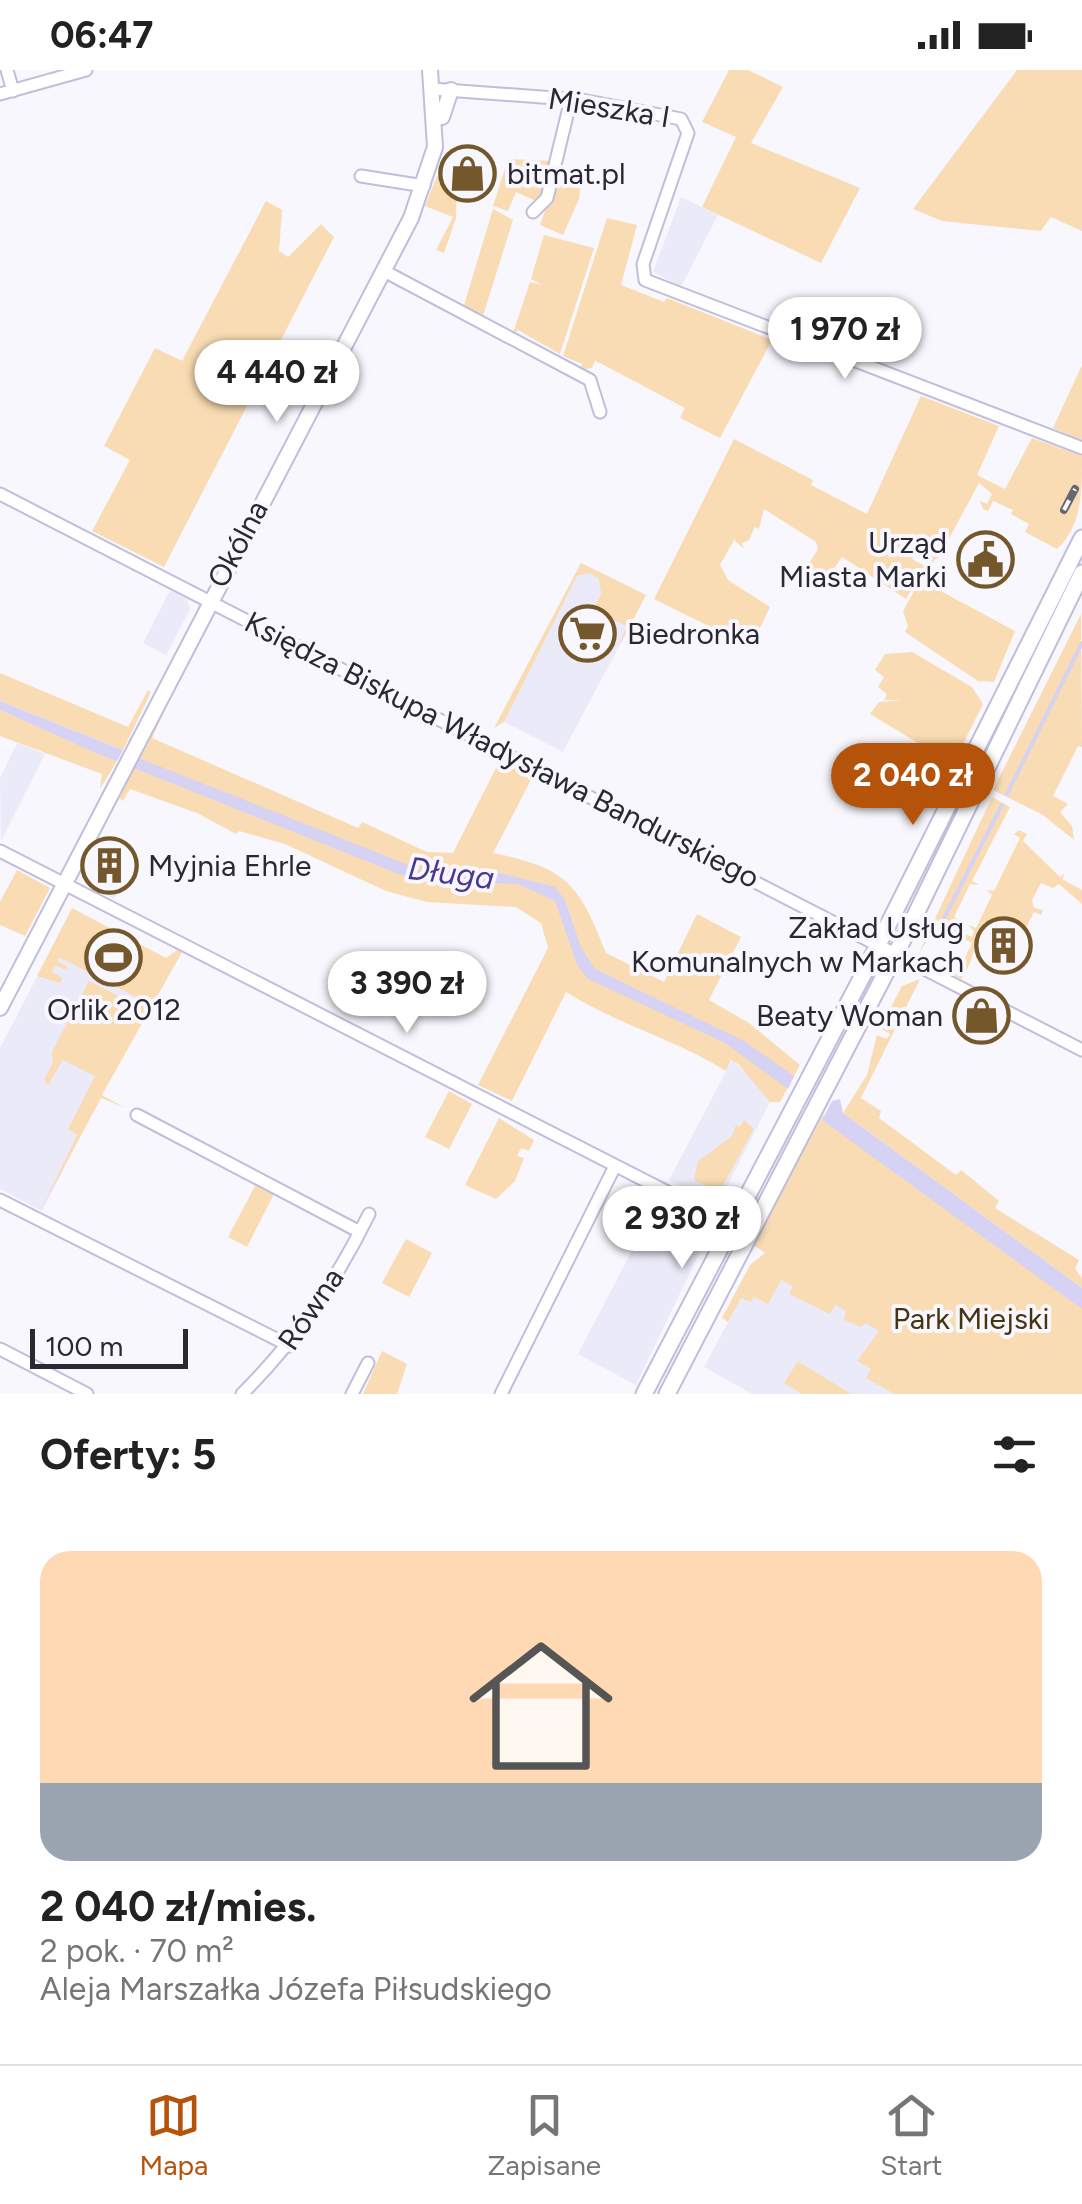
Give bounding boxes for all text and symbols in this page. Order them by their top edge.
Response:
text: 06:47 [50,12,153,58]
street label: Mieszka I [546,80,672,135]
shop icon: bitmat.pl [438,144,498,204]
place label: bitmat.pl [507,155,626,192]
pin: 1 970 zł [742,297,948,382]
text: 1 970 zł [790,310,900,348]
pin: 4 440 zł [174,340,380,425]
text: 4 440 zł [216,353,338,391]
street label: Okólna [199,494,276,594]
place label: Urząd Miasta Marki [779,524,947,595]
public building icon: Urząd Miasta Marki [956,530,1016,590]
street label: Księdza Biskupa Władysława Bandurskiego [239,603,766,896]
supermarket icon: Biedronka [558,604,618,664]
place label: Biedronka [627,615,760,652]
pin: 2 040 zł [810,743,1016,828]
text: 2 040 zł [853,756,973,794]
building icon: Myjnia Ehrle [79,836,139,896]
place label: Myjnia Ehrle [148,847,311,884]
water label: Długa [406,849,496,897]
place label: Zakład Usług Komunalnych w Markach [631,909,964,980]
building icon: Zakład Usług Komunalnych w Markach [973,915,1033,975]
sports icon: Orlik 2012 [84,928,144,988]
pin: 3 390 zł [304,951,510,1036]
text: 3 390 zł [350,964,464,1002]
shop icon: Beaty Woman [952,986,1012,1046]
place label: Orlik 2012 [47,991,181,1028]
place label: Beaty Woman [756,997,943,1034]
pin: 2 930 zł [579,1186,785,1271]
text: 2 930 zł [624,1199,740,1237]
street label: Równa [270,1261,351,1357]
park label: Park Miejski [893,1300,1049,1337]
scale bar [30,1324,188,1368]
text: 100 m [45,1329,123,1363]
icon: filters [987,1427,1042,1482]
text: Oferty: 5 [40,1429,216,1480]
icon: home [451,1616,631,1796]
text: 2 040 zł/mies. [40,1881,316,1932]
text: 2 pok. · 70 m² [40,1932,234,1970]
text: Aleja Marszałka Józefa Piłsudskiego [40,1970,552,2008]
tab: Mapa [140,2088,208,2182]
tab: Zapisane [488,2088,601,2182]
tab: Start [880,2088,942,2182]

